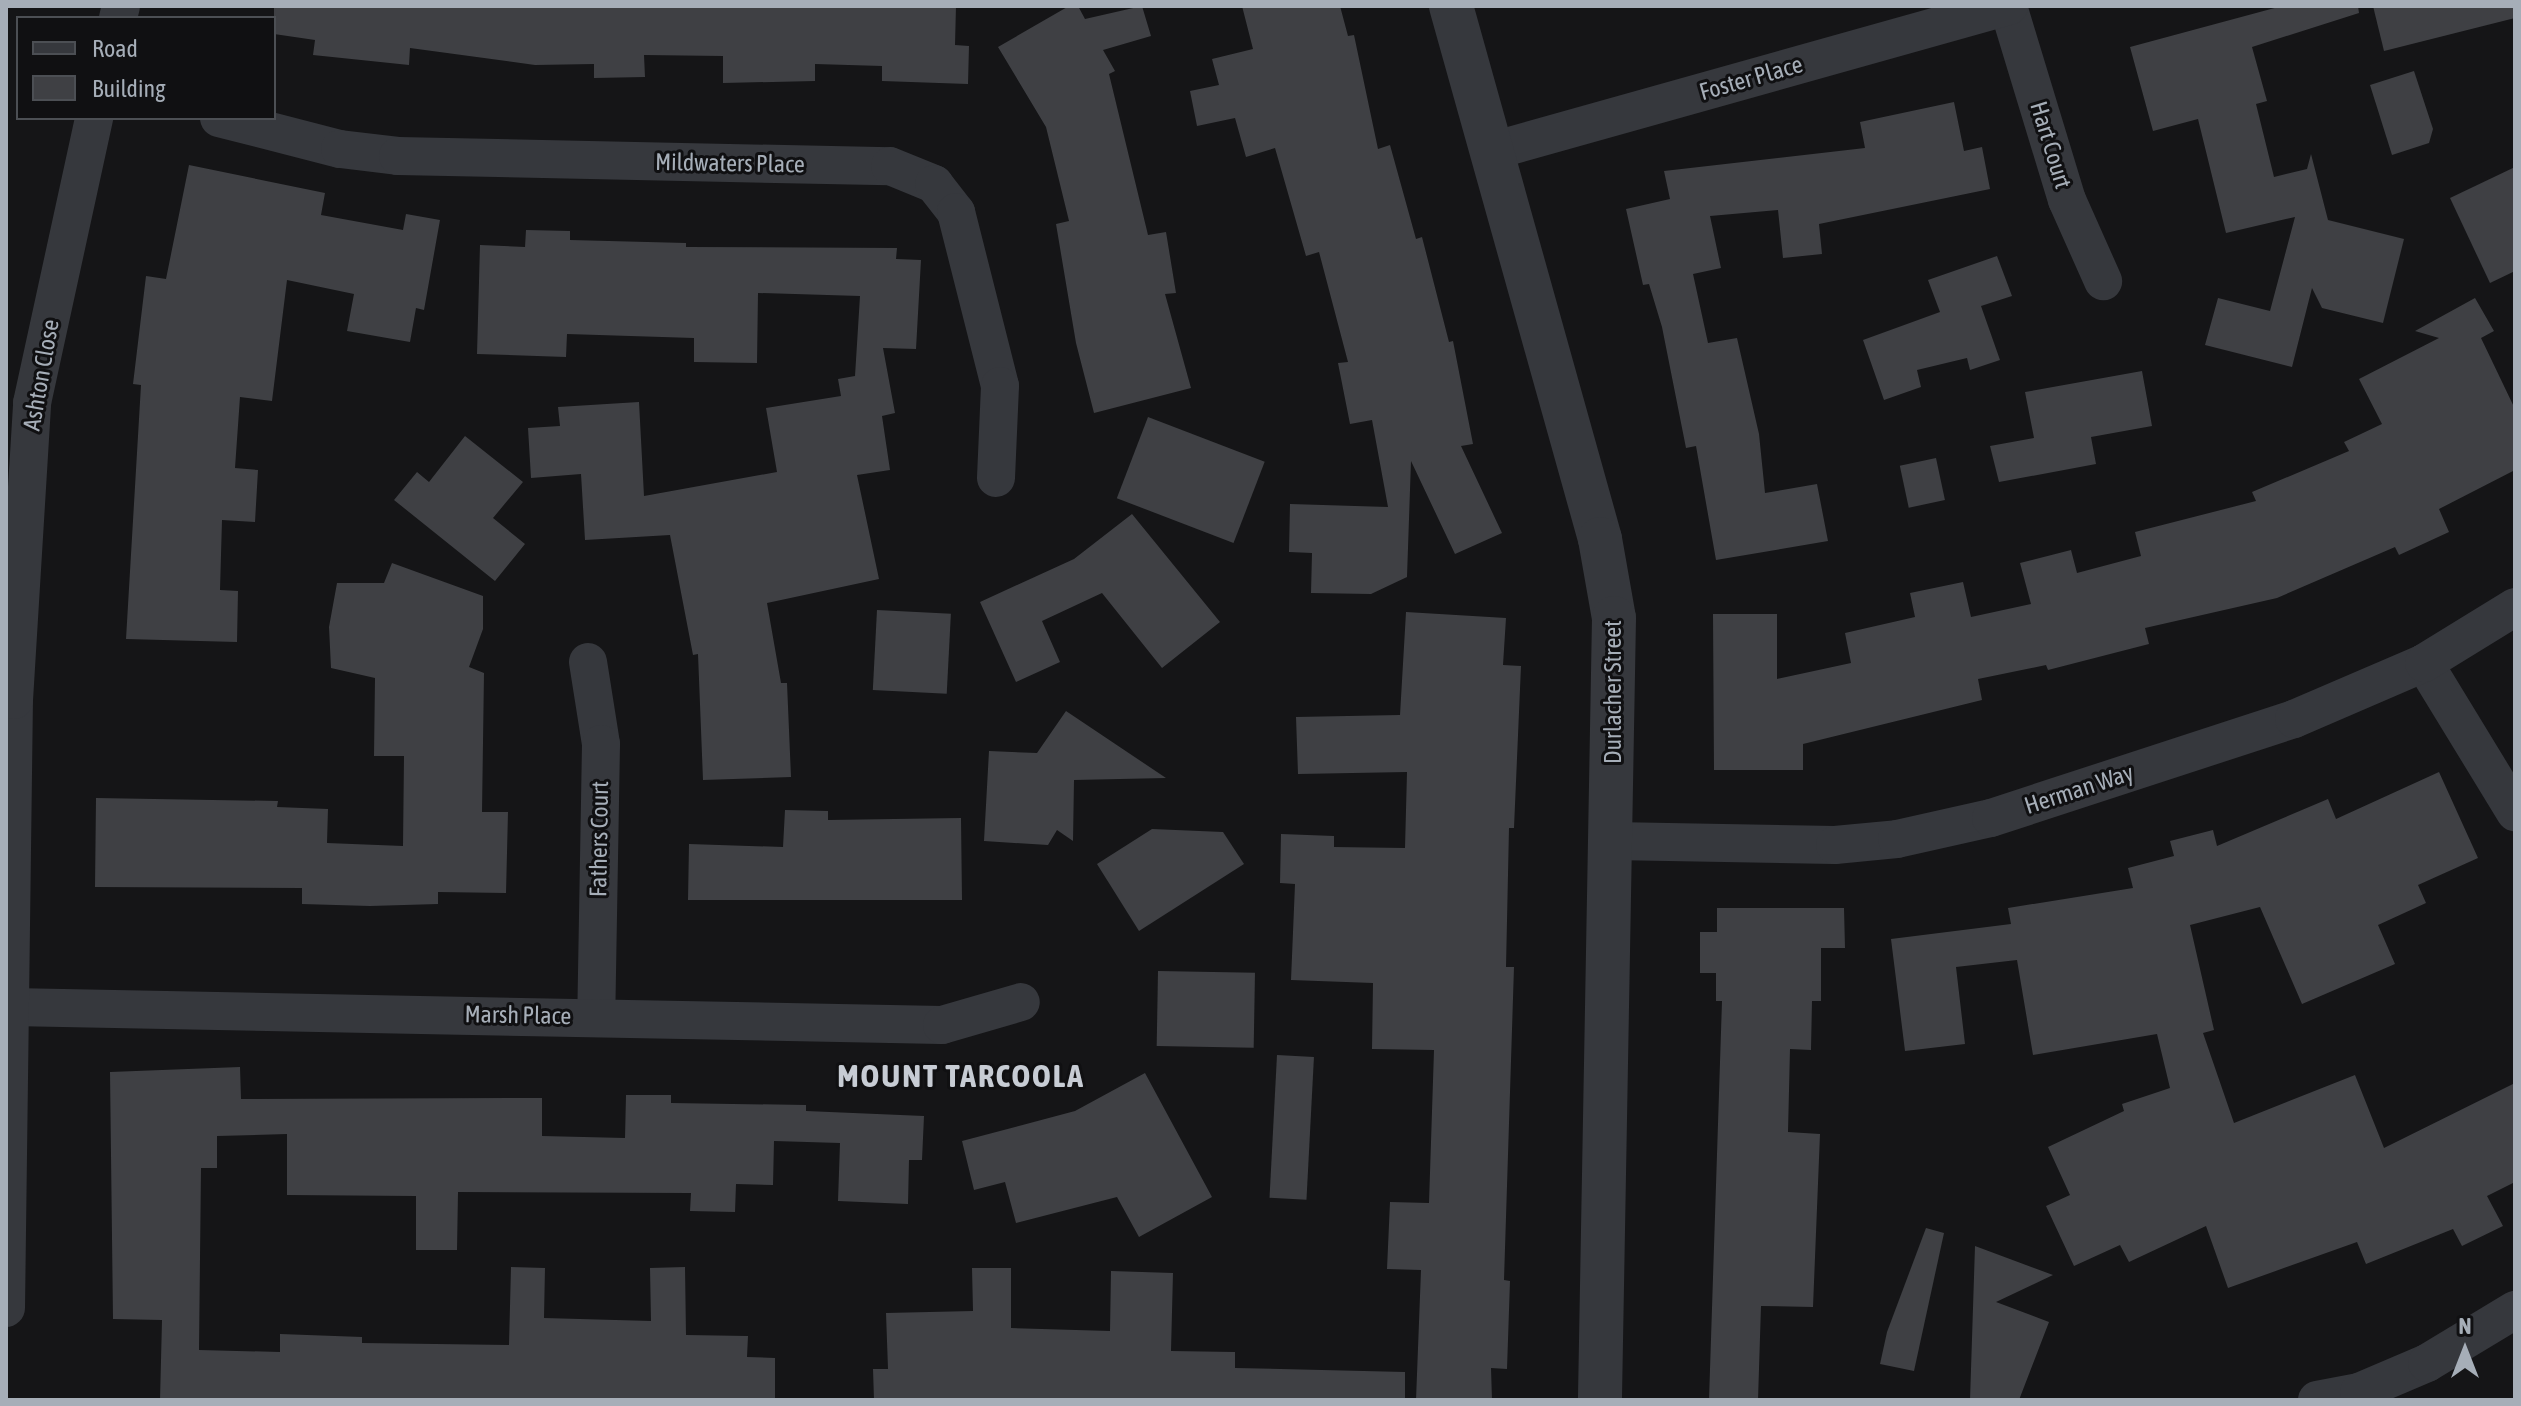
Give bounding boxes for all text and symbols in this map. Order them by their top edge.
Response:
legend [16,16,276,120]
text: Road [92,35,138,62]
street label: Foster Place [1696,50,1806,106]
text: Building [92,75,165,102]
street label: Hart Court [2024,98,2078,192]
street label: Mildwaters Place [655,147,805,179]
street label: Ashton Close [17,317,65,433]
street label: Durlacher Street [1599,620,1627,764]
street label: Herman Way [2021,758,2137,820]
street label: Fathers Court [584,781,614,897]
street label: Marsh Place [464,1000,572,1030]
district label: MOUNT TARCOOLA [837,1057,1085,1095]
north arrow [2425,1310,2505,1390]
text: N [2459,1313,2471,1339]

